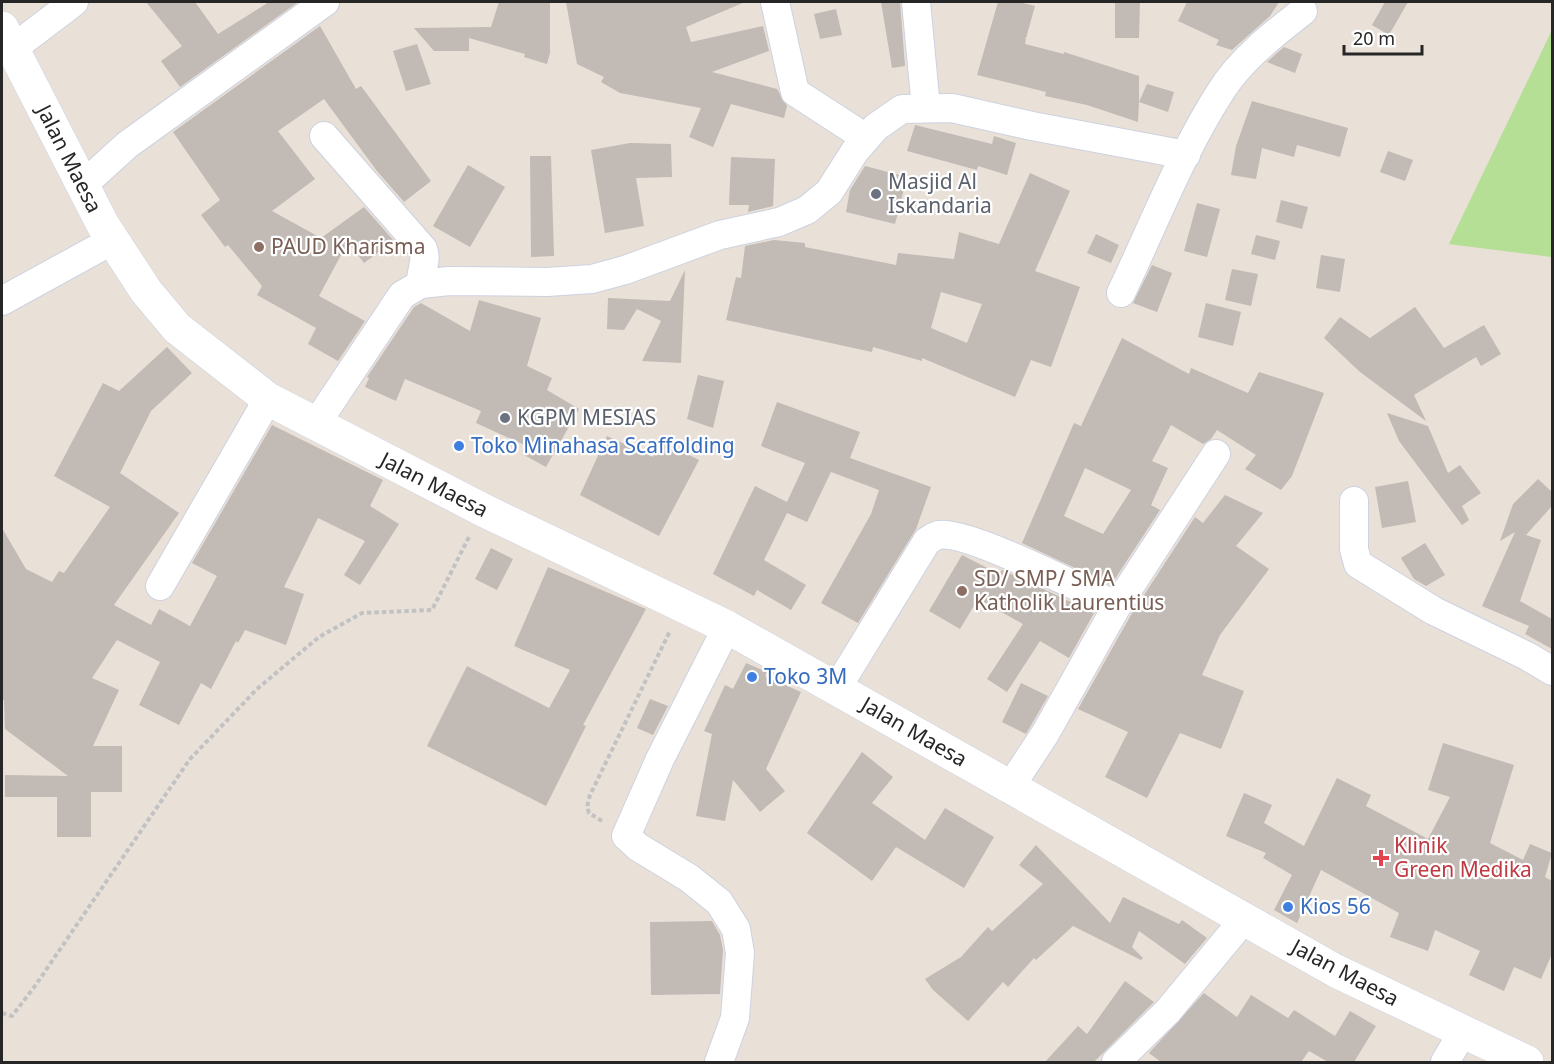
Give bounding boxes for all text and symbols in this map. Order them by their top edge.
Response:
scale bar [1344,18,1422,56]
text: 20 m [1353,26,1395,50]
street label: Jalan Maesa [30,98,109,217]
place label: Masjid Al Iskandaria [888,167,992,219]
marker: Masjid Al Iskandaria [869,187,883,201]
place label: PAUD Kharisma [271,232,426,260]
marker: PAUD Kharisma [252,240,266,254]
place label: KGPM MESIAS [517,403,656,431]
marker: KGPM MESIAS [498,411,512,425]
place label: Toko Minahasa Scaffolding [471,431,735,459]
marker: Toko Minahasa Scaffolding [452,439,466,453]
street label: Jalan Maesa [374,444,493,523]
place label: SD/ SMP/ SMA Katholik Laurentius [974,564,1164,616]
marker: SD/ SMP/ SMA Katholik Laurentius [955,584,969,598]
place label: Toko 3M [764,662,847,690]
marker: Toko 3M [745,670,759,684]
street label: Jalan Maesa [855,689,972,773]
place label: Klinik Green Medika [1394,831,1532,883]
marker: Klinik Green Medika [1372,849,1390,867]
place label: Kios 56 [1300,892,1371,920]
marker: Kios 56 [1281,900,1295,914]
street label: Jalan Maesa [1285,931,1404,1012]

